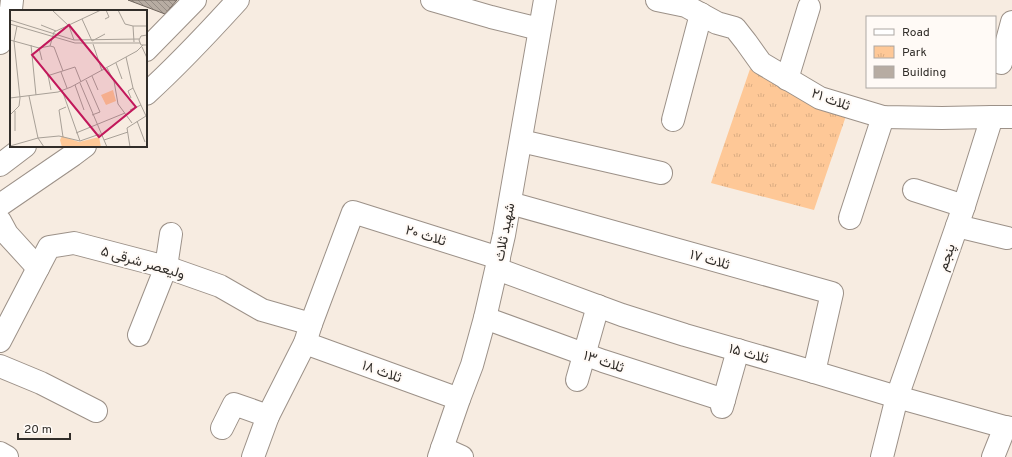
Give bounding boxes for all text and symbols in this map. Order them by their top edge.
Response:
inset map [10,10,147,147]
legend [866,16,996,88]
text: Road [902,25,930,41]
text: Park [902,45,927,61]
text: Building [902,65,946,81]
street label: ثلاث ۲۱ [809,86,853,115]
street label: شهید ثلاث [491,202,519,263]
street label: ثلاث ۲۰ [403,222,448,251]
street label: پنجم [935,242,960,273]
street label: ولیعصر شرقی ۵ [99,243,187,284]
street label: ثلاث ۱۷ [688,247,732,274]
street label: ثلاث ۱۵ [727,341,771,368]
street label: ثلاث ۱۳ [581,348,626,377]
street label: ثلاث ۱۸ [359,357,404,388]
scale bar [18,415,70,441]
text: 20 m [24,422,52,438]

